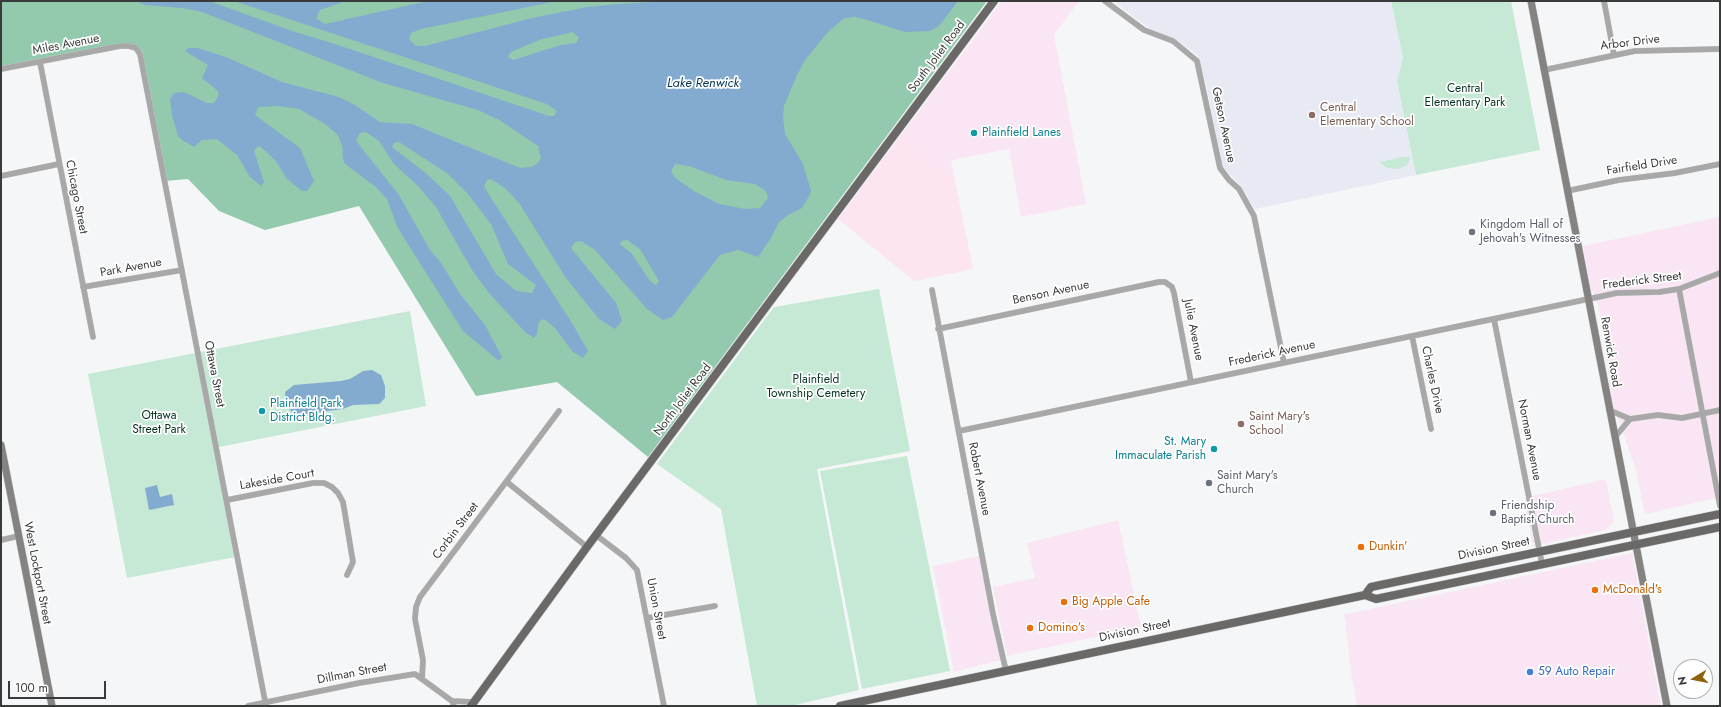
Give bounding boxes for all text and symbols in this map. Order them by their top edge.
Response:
street label: South Joliet Road [905,18,969,96]
street label: Miles Avenue [31,31,101,59]
street label: Arbor Drive [1599,32,1661,54]
water label: Lake Renwick [667,76,739,92]
park label: Central Elementary Park [1425,82,1505,110]
street label: Getson Avenue [1208,86,1238,164]
place label: Central Elementary School [1320,101,1414,129]
marker: Central Elementary School [1307,110,1317,120]
place label: Plainfield Lanes [982,126,1061,140]
marker: Plainfield Lanes [969,128,979,138]
street label: Fairfield Drive [1606,153,1678,179]
street label: Chicago Street [62,159,90,235]
place label: Kingdom Hall of Jehovah's Witnesses [1480,218,1580,246]
marker: Kingdom Hall of Jehovah's Witnesses [1467,227,1477,237]
street label: Park Avenue [99,255,163,281]
street label: Frederick Street [1602,269,1682,293]
street label: Benson Avenue [1011,278,1091,308]
street label: Julie Avenue [1180,298,1206,362]
street label: Renwick Road [1597,316,1623,388]
street label: Frederick Avenue [1227,338,1317,370]
street label: Ottawa Street [201,340,227,408]
street label: Charles Drive [1418,345,1446,415]
street label: North Joliet Road [651,361,715,439]
park label: Plainfield Township Cemetery [767,373,865,401]
place label: Plainfield Park District Bldg. [270,397,342,425]
street label: Norman Avenue [1514,398,1544,482]
marker: Plainfield Park District Bldg. [257,406,267,416]
park label: Ottawa Street Park [132,409,186,437]
place label: Saint Mary's School [1249,410,1310,438]
marker: Saint Mary's School [1236,419,1246,429]
place label: St. Mary Immaculate Parish [1115,435,1206,463]
street label: Robert Avenue [965,441,993,517]
marker: St. Mary Immaculate Parish [1209,444,1219,454]
street label: Lakeside Court [239,466,315,494]
place label: Saint Mary's Church [1217,469,1278,497]
marker: Saint Mary's Church [1204,478,1214,488]
place label: Friendship Baptist Church [1501,499,1574,527]
street label: Corbin Street [430,500,482,562]
marker: Friendship Baptist Church [1488,508,1498,518]
street label: West Lockport Street [20,521,54,625]
street label: Division Street [1457,534,1531,564]
place label: Dunkin' [1369,540,1408,554]
marker: Dunkin' [1356,542,1366,552]
street label: Union Street [643,577,669,641]
place label: McDonald's [1603,583,1662,597]
marker: McDonald's [1590,585,1600,595]
place label: Big Apple Cafe [1072,595,1150,609]
marker: Big Apple Cafe [1059,597,1069,607]
street label: Division Street [1098,616,1172,646]
place label: Domino's [1038,621,1085,635]
marker: Domino's [1025,623,1035,633]
north arrow [1673,659,1713,699]
street label: Dillman Street [316,660,388,688]
place label: 59 Auto Repair [1538,665,1615,679]
marker: 59 Auto Repair [1525,667,1535,677]
scale bar [10,673,108,699]
text: N [1674,675,1691,687]
text: 100 m [15,679,48,697]

